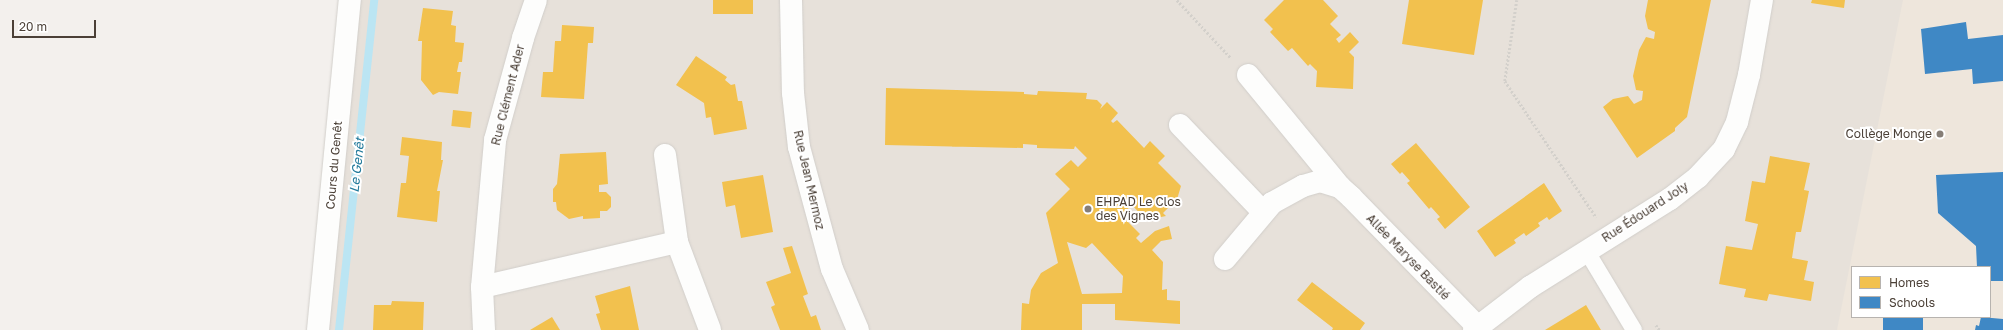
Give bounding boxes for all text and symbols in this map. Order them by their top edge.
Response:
scale bar [14,12,98,38]
text: 20 m [19,19,47,34]
street label: Rue Clément Ader [488,43,528,147]
street label: Cours du Genêt [323,120,345,210]
place label: Collège Monge [1846,127,1932,141]
street label: Rue Jean Mermoz [791,129,827,231]
marker: Collège Monge [1935,129,1945,139]
water label: Le Genêt [346,137,368,193]
street label: Rue Édouard Joly [1599,179,1691,245]
place label: EHPAD Le Clos des Vignes [1096,195,1181,223]
marker: EHPAD Le Clos des Vignes [1083,204,1093,214]
street label: Allée Maryse Bastié [1363,211,1453,303]
legend [1851,266,1991,318]
text: Homes [1889,275,1929,290]
text: Schools [1889,295,1935,310]

